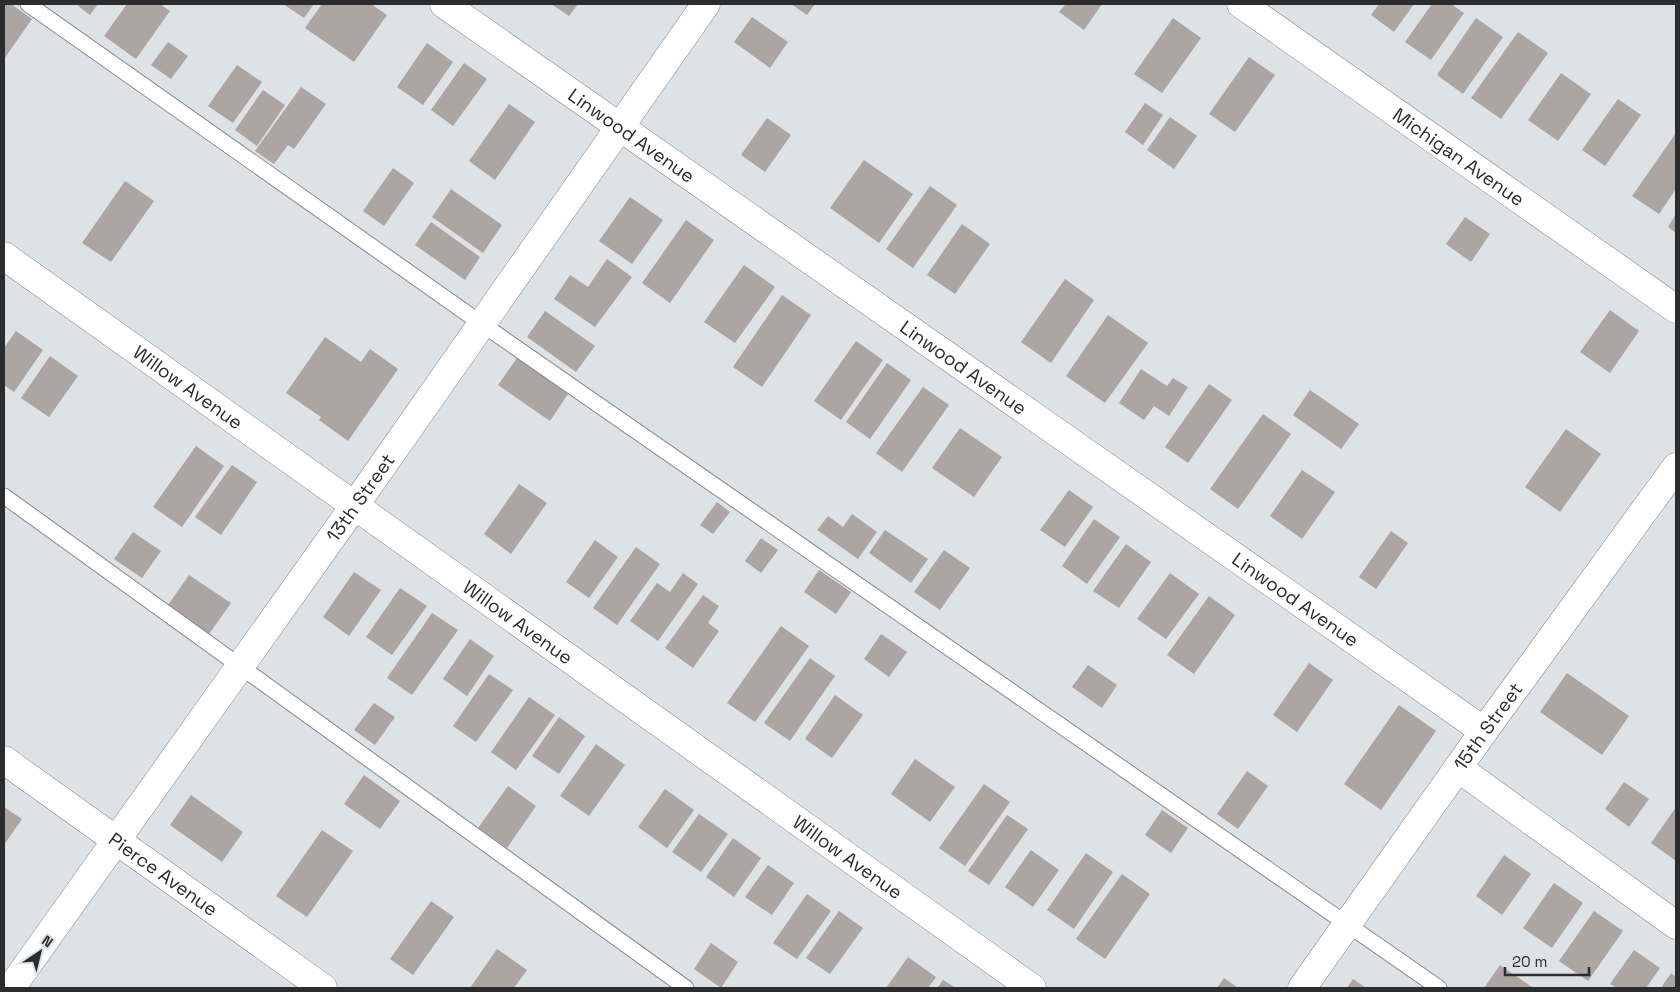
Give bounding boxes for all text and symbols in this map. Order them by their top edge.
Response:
street label: Linwood Avenue [563,83,700,189]
street label: Michigan Avenue [1388,102,1529,212]
street label: Linwood Avenue [895,315,1032,421]
street label: Willow Avenue [128,340,248,435]
street label: 13th Street [321,449,400,547]
street label: Linwood Avenue [1227,547,1364,653]
street label: Willow Avenue [458,575,578,670]
street label: 15th Street [1448,677,1528,775]
street label: Willow Avenue [788,810,907,905]
street label: Pierce Avenue [104,827,223,922]
north arrow [15,927,65,977]
text: N [38,931,56,951]
scale bar [1505,944,1589,976]
text: 20 m [1512,952,1547,971]

